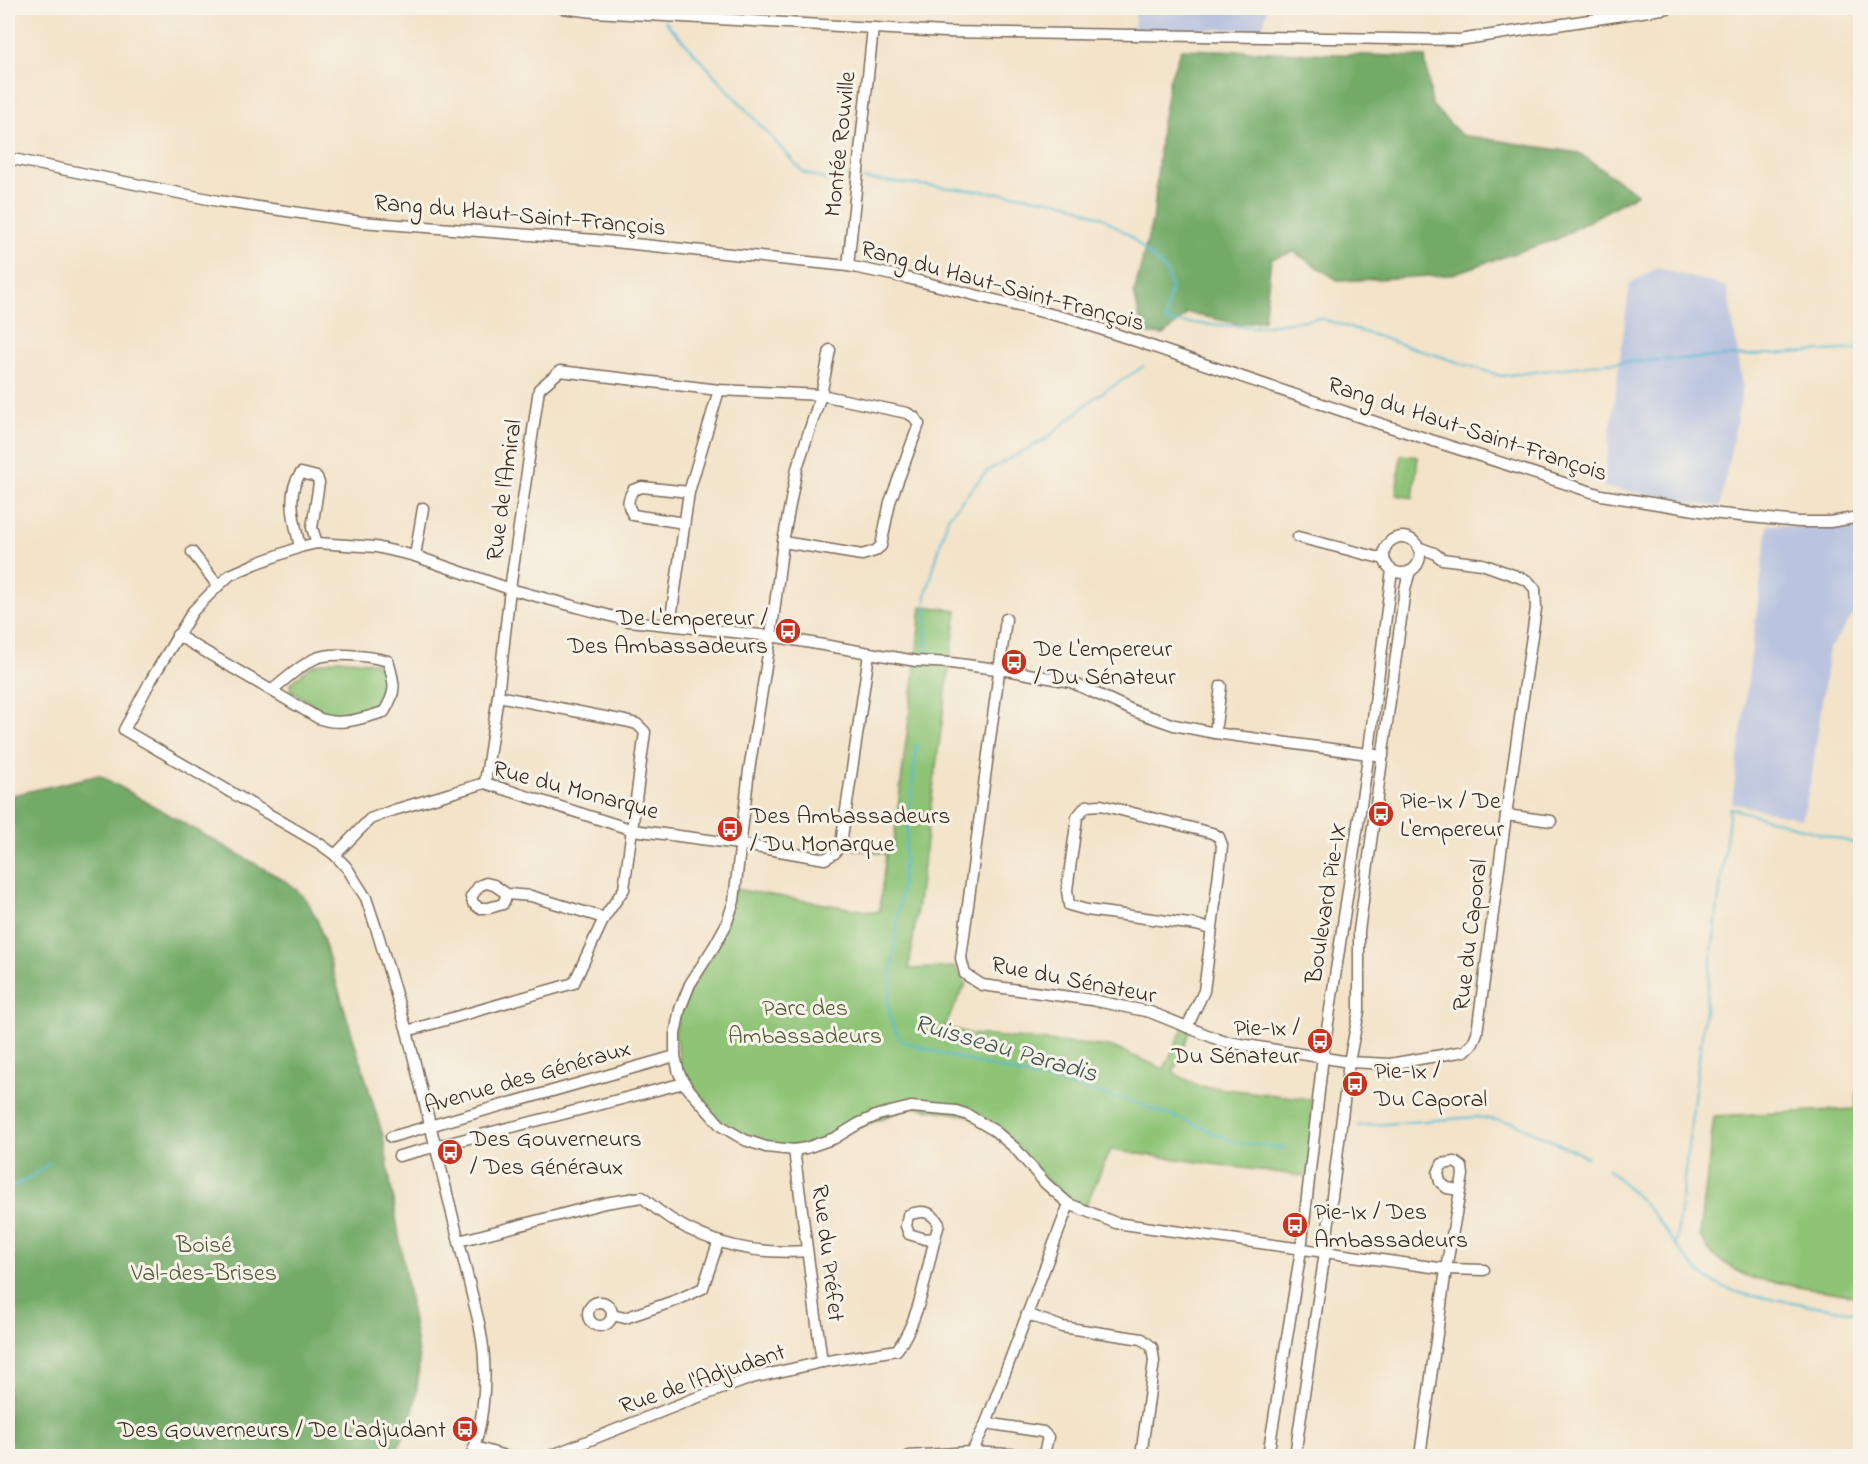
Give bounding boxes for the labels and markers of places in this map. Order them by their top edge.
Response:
place label: De L'empereur / Des Ambassadeurs [566,602,769,665]
bus stop icon: De L'empereur / Des Ambassadeurs [773,616,803,646]
place label: De L'empereur / Du Sénateur [1033,633,1176,696]
bus stop icon: De L'empereur / Du Sénateur [999,647,1029,677]
place label: Pie-Ix / De L'empereur [1400,785,1504,848]
bus stop icon: Pie-Ix / De L'empereur [1366,799,1396,829]
place label: Des Ambassadeurs / Du Monarque [749,800,951,863]
bus stop icon: Des Ambassadeurs / Du Monarque [715,814,745,844]
place label: Pie-Ix / Du Sénateur [1171,1012,1301,1075]
bus stop icon: Pie-Ix / Du Sénateur [1305,1026,1335,1056]
place label: Pie-Ix / Du Caporal [1373,1055,1487,1118]
bus stop icon: Pie-Ix / Du Caporal [1340,1069,1370,1099]
place label: Des Gouverneurs / Des Généraux [469,1123,642,1186]
bus stop icon: Des Gouverneurs / Des Généraux [435,1137,465,1167]
place label: Pie-Ix / Des Ambassadeurs [1314,1196,1468,1259]
bus stop icon: Pie-Ix / Des Ambassadeurs [1280,1210,1310,1240]
place label: Des Gouverneurs / De L'adjudant [117,1414,446,1449]
bus stop icon: Des Gouverneurs / De L'adjudant [450,1414,480,1444]

